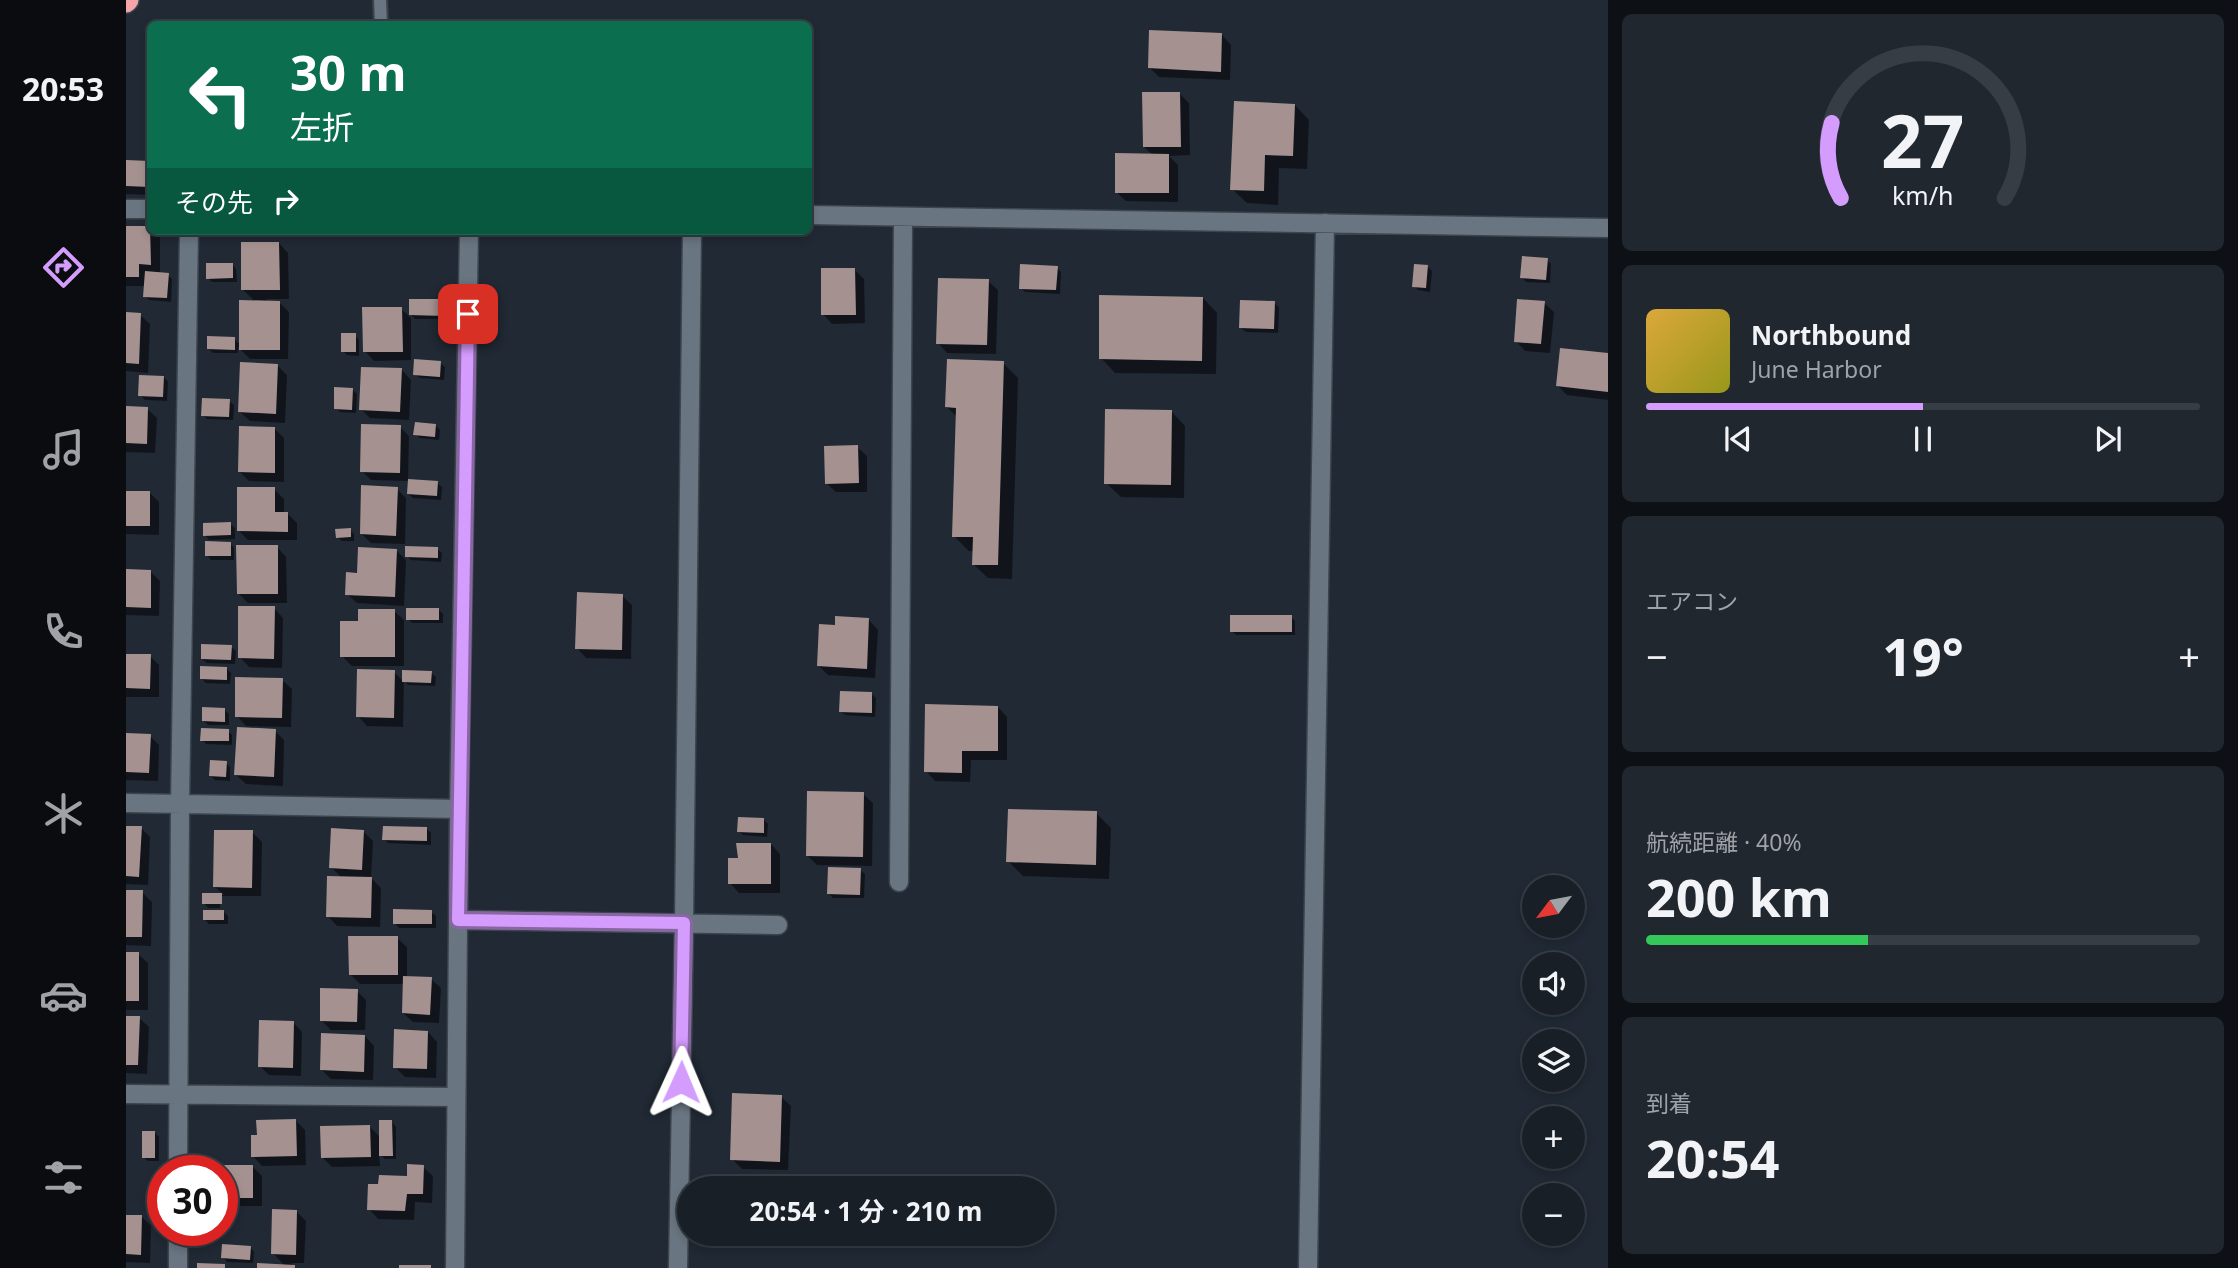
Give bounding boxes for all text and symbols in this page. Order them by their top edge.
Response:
text: 30 m [290,39,407,105]
icon: left [175,49,266,140]
text: 20:53 [22,67,104,110]
text: 27 [1881,91,1965,190]
text: 左折 [290,105,354,148]
text: km/h [1892,178,1954,212]
icon: right [267,182,305,220]
text: その先 [175,184,253,220]
icon: directions [39,243,88,292]
pin [438,284,498,344]
icon: arrive [449,295,487,333]
text: Northbound [1751,317,1911,353]
text: June Harbor [1751,353,1882,385]
icon: previous [1719,420,1757,458]
icon: pause [1904,420,1942,458]
icon: next [2089,420,2127,458]
icon: music [39,425,88,474]
text: エアコン [1646,585,1738,617]
icon: phone [39,607,88,656]
text: 19° [1882,620,1964,691]
text: − [1646,630,1668,682]
text: + [2178,630,2200,682]
icon: climate [39,789,88,838]
text: 航続距離 · 40% [1646,826,1802,858]
text: 200 km [1646,861,1832,932]
north arrow [1522,875,1586,938]
map controls [1522,875,1585,1246]
button: sound [1522,952,1585,1015]
icon: car [39,971,88,1020]
button: layers [1522,1029,1585,1092]
position arrow [644,1045,718,1119]
text: 到着 [1646,1087,1692,1119]
button: + [1522,1106,1585,1169]
text: 20:54 [1646,1122,1780,1193]
icon: filters [39,1153,88,1202]
speed limit sign: 30 [147,1155,238,1246]
button: − [1522,1183,1585,1246]
text: 20:54 · 1 分 · 210 m [750,1193,982,1229]

